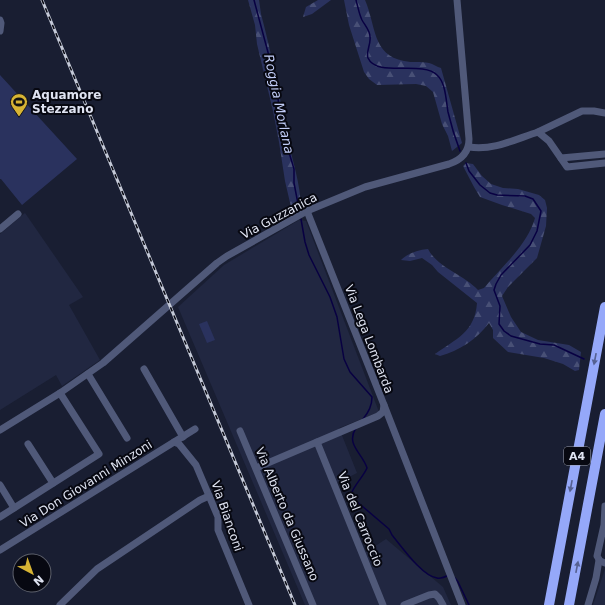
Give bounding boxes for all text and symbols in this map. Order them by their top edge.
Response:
water label: Roggia Morlana [261,53,297,155]
place label: Aquamore Stezzano [32,88,101,116]
sports icon: Aquamore Stezzano [9,92,29,117]
street label: Via Guzzanica [239,190,319,242]
street label: Via Lega Lombarda [342,283,396,395]
one-way arrow [592,352,598,365]
street label: Via Don Giovanni Minzoni [17,437,155,531]
street label: Via Alberto da Giussano [252,445,322,583]
road number: A4 [564,447,590,465]
street label: Via del Carroccio [335,470,385,568]
street label: Via Bianconi [208,479,246,553]
one-way arrow [568,480,574,492]
north arrow [12,553,52,593]
one-way arrow [574,561,580,573]
text: N [30,572,46,588]

